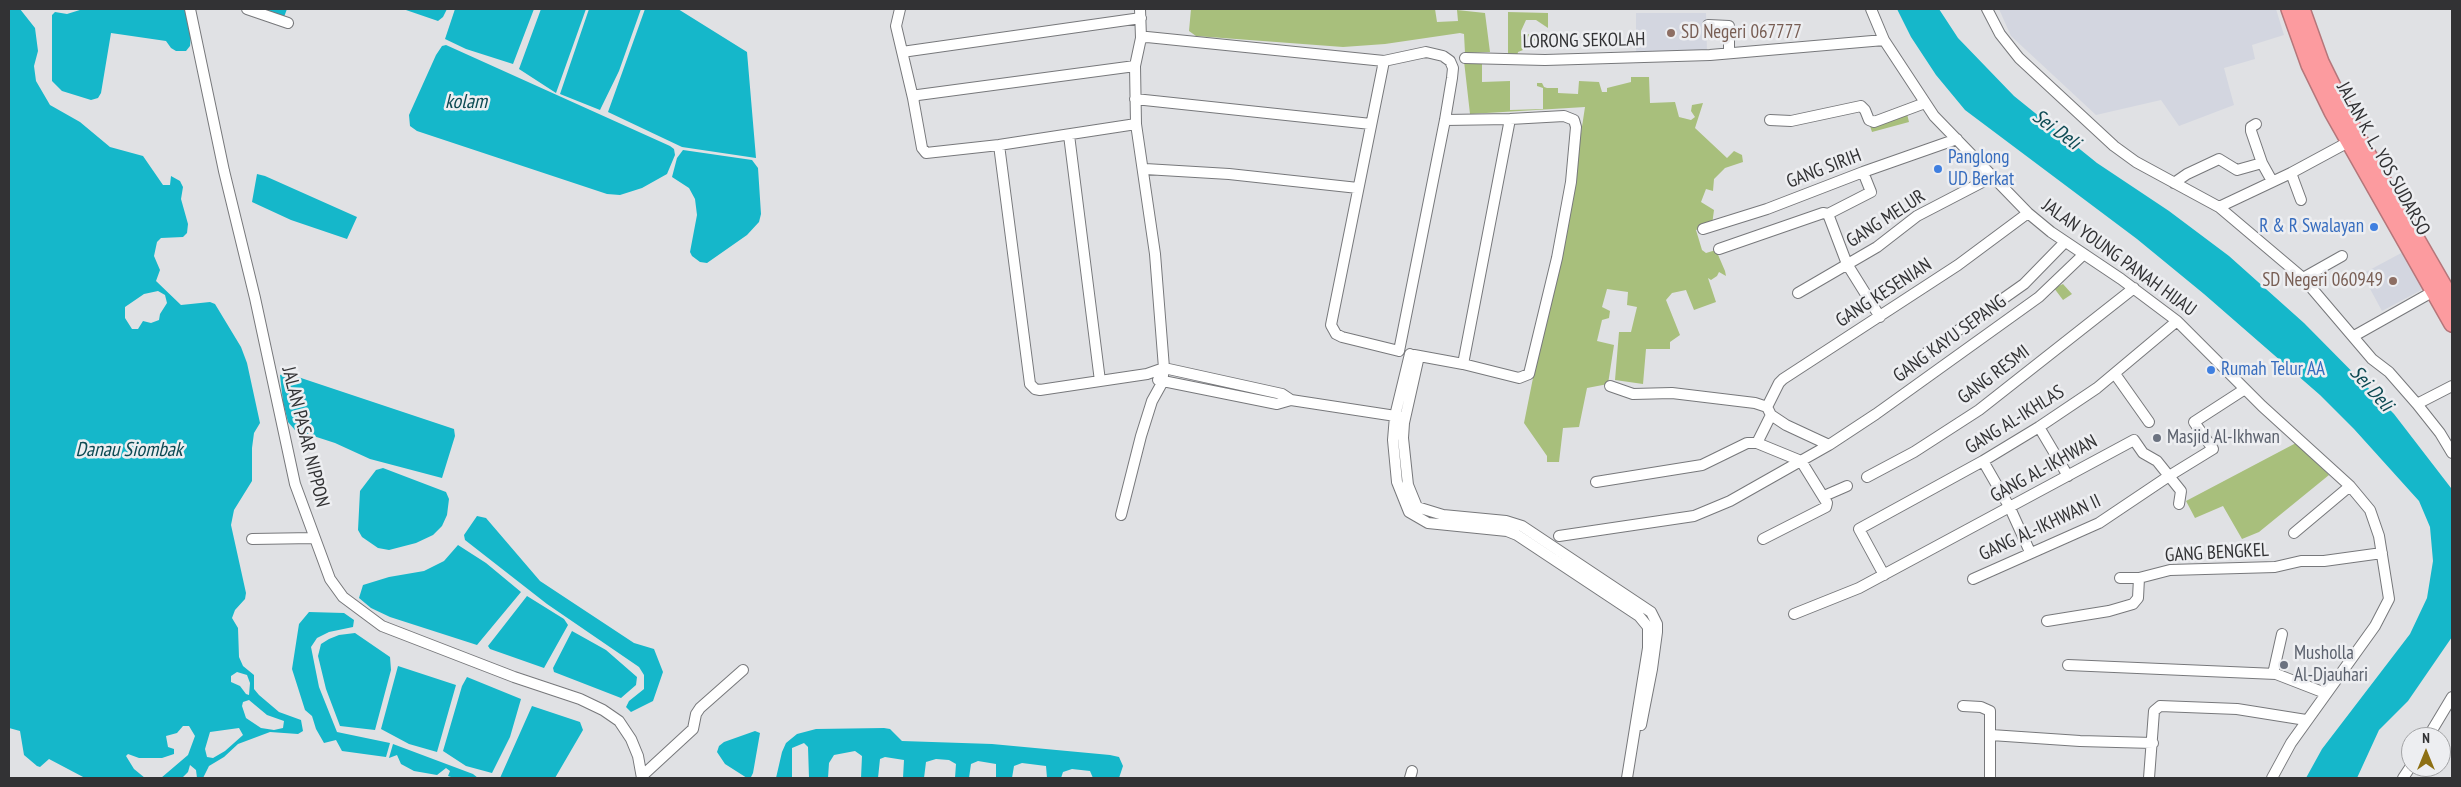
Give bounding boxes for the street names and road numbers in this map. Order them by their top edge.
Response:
street label: LORONG SEKOLAH [1522,29,1646,53]
street label: JALAN K. L. YOS SUDARSO [2331,78,2435,240]
street label: GANG SIRIH [1783,144,1865,194]
street label: GANG MELUR [1842,185,1930,253]
street label: JALAN YOUNG PANAH HIJAU [2038,194,2200,322]
street label: GANG KESENIAN [1832,254,1936,332]
street label: GANG KAYU SEPANG [1889,290,2011,388]
street label: GANG RESMI [1954,341,2034,409]
street label: JALAN PASAR NIPPON [277,364,333,510]
street label: GANG AL-IKHLAS [1961,381,2069,459]
street label: GANG AL-IKHWAN [1987,430,2101,508]
street label: GANG AL-IKHWAN II [1976,490,2104,566]
street label: GANG BENGKEL [2164,539,2270,567]

